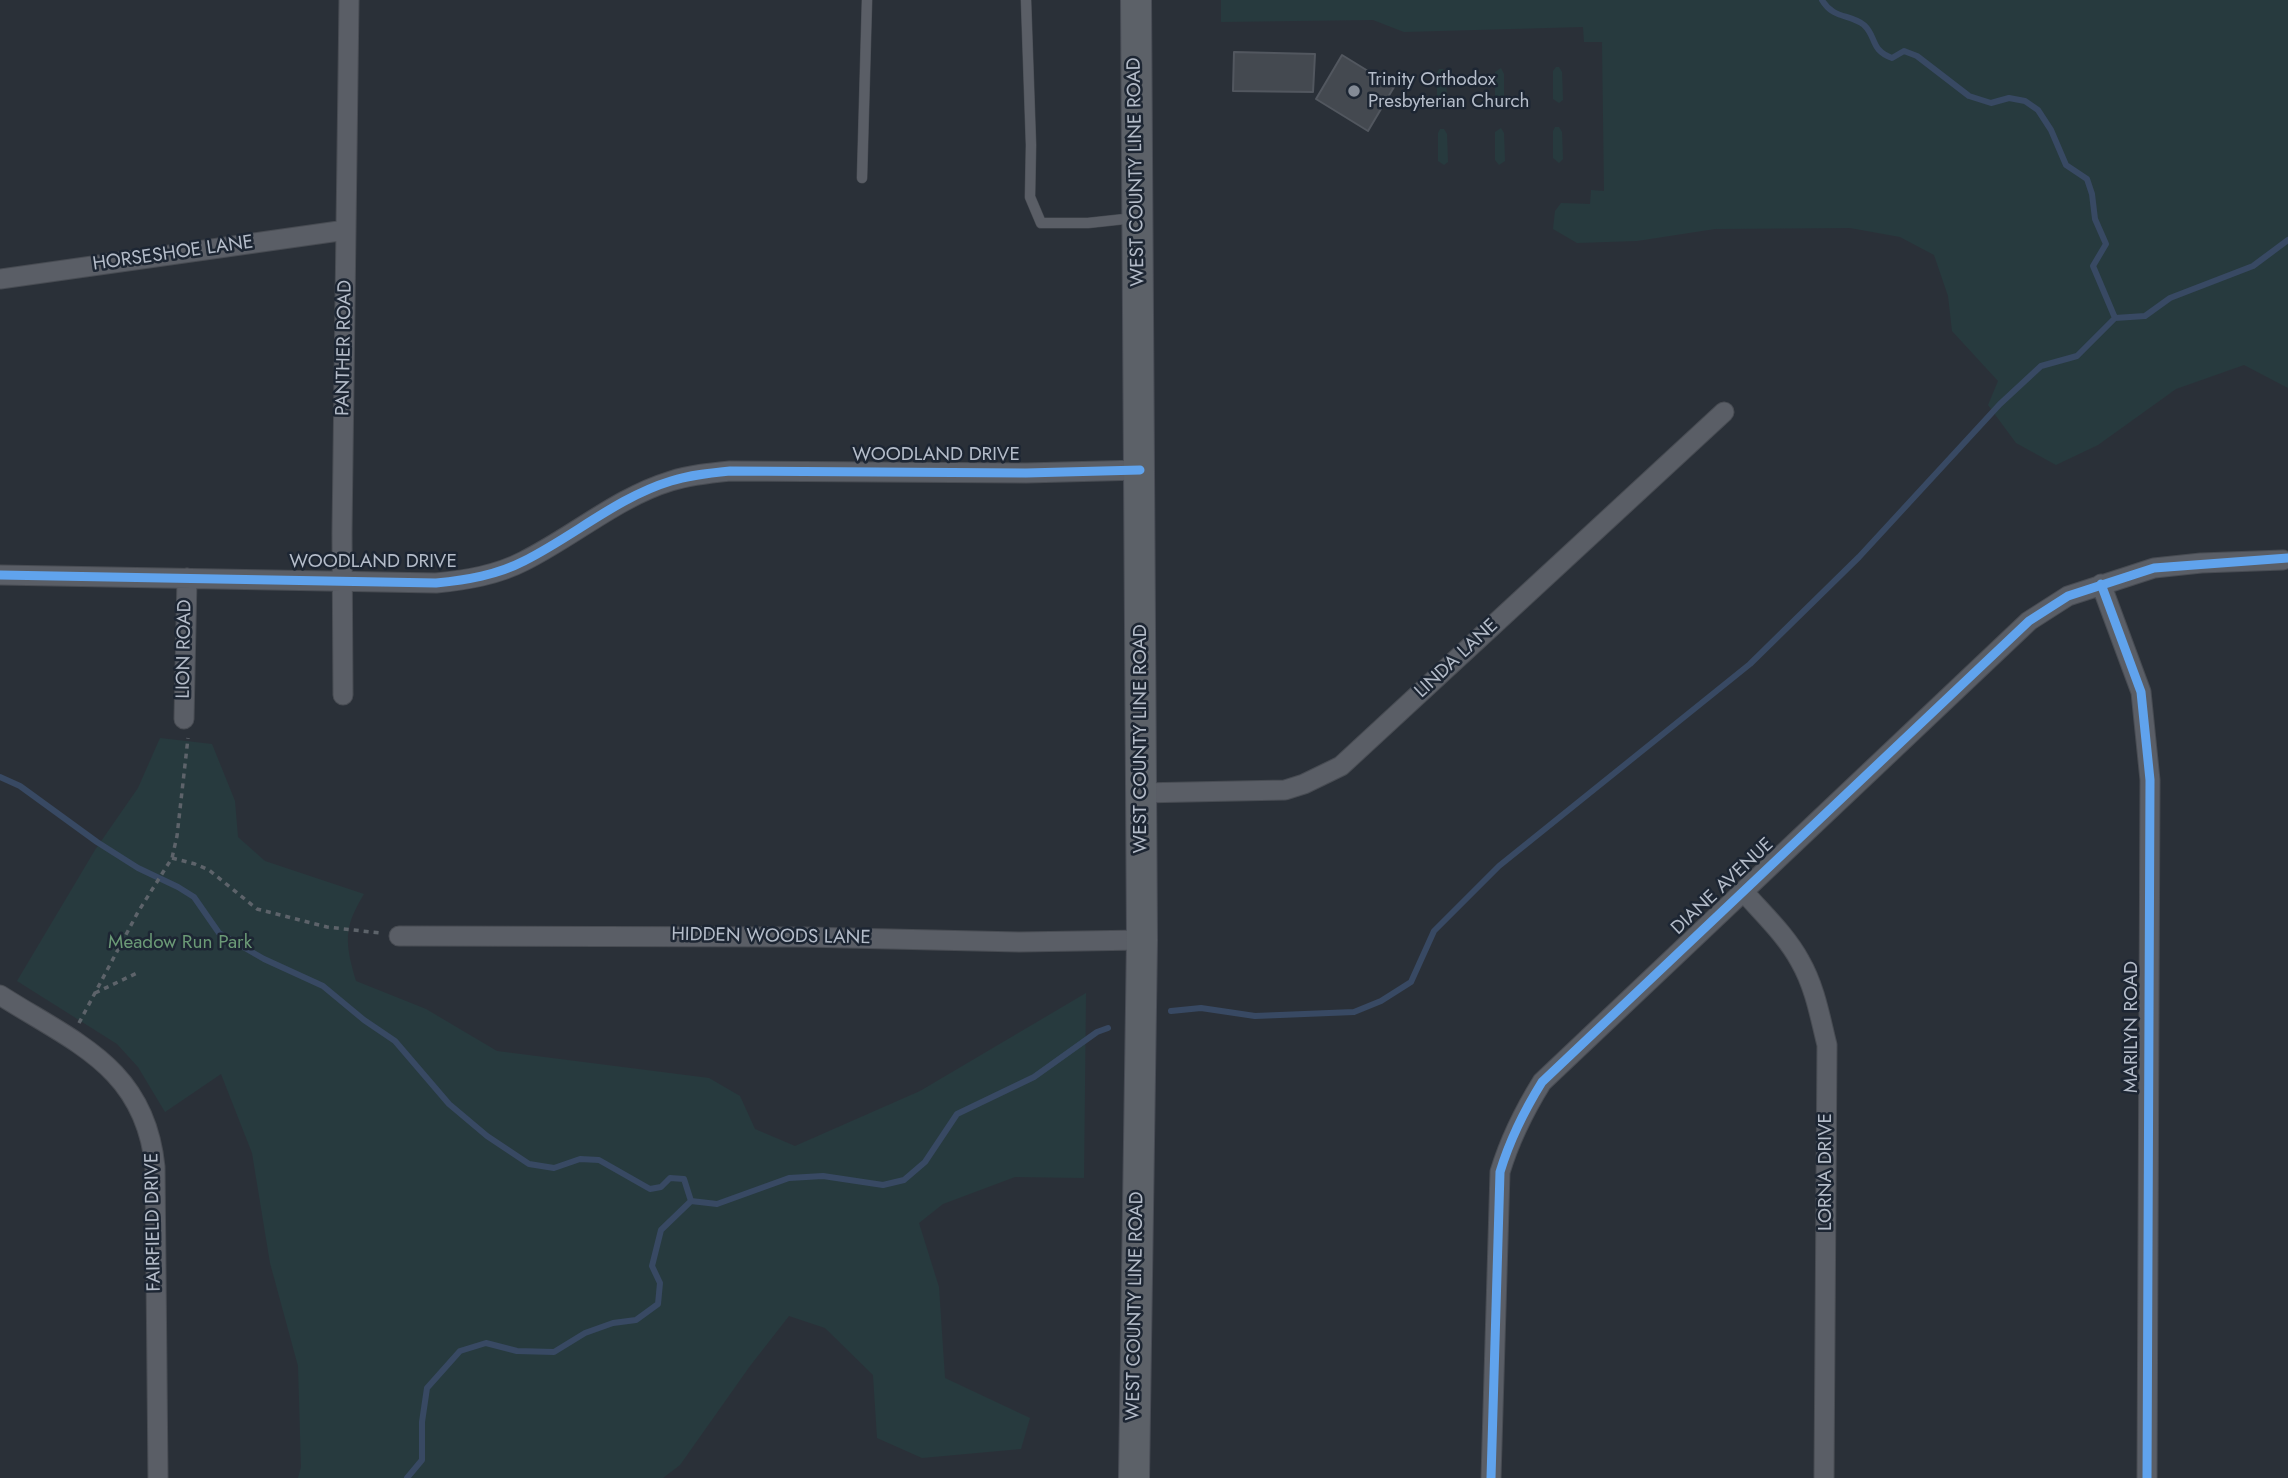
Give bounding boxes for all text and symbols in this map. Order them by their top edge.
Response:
street label: WEST COUNTY LINE ROAD [1124,57,1150,287]
place label: Trinity Orthodox Presbyterian Church [1368,69,1529,113]
marker: Trinity Orthodox Presbyterian Church [1346,83,1362,99]
street label: HORSESHOE LANE [91,231,255,277]
street label: PANTHER ROAD [332,280,358,416]
street label: WOODLAND DRIVE [852,444,1020,466]
street label: WOODLAND DRIVE [289,551,457,573]
street label: LION ROAD [173,599,197,699]
street label: LINDA LANE [1411,615,1503,703]
street label: WEST COUNTY LINE ROAD [1130,624,1152,854]
street label: DIANE AVENUE [1667,834,1779,940]
street label: HIDDEN WOODS LANE [671,924,871,950]
park label: Meadow Run Park [108,932,252,954]
street label: MARILYN ROAD [2121,961,2143,1093]
street label: LORNA DRIVE [1815,1113,1837,1231]
street label: FAIRFIELD DRIVE [141,1152,167,1292]
street label: WEST COUNTY LINE ROAD [1123,1191,1149,1421]

